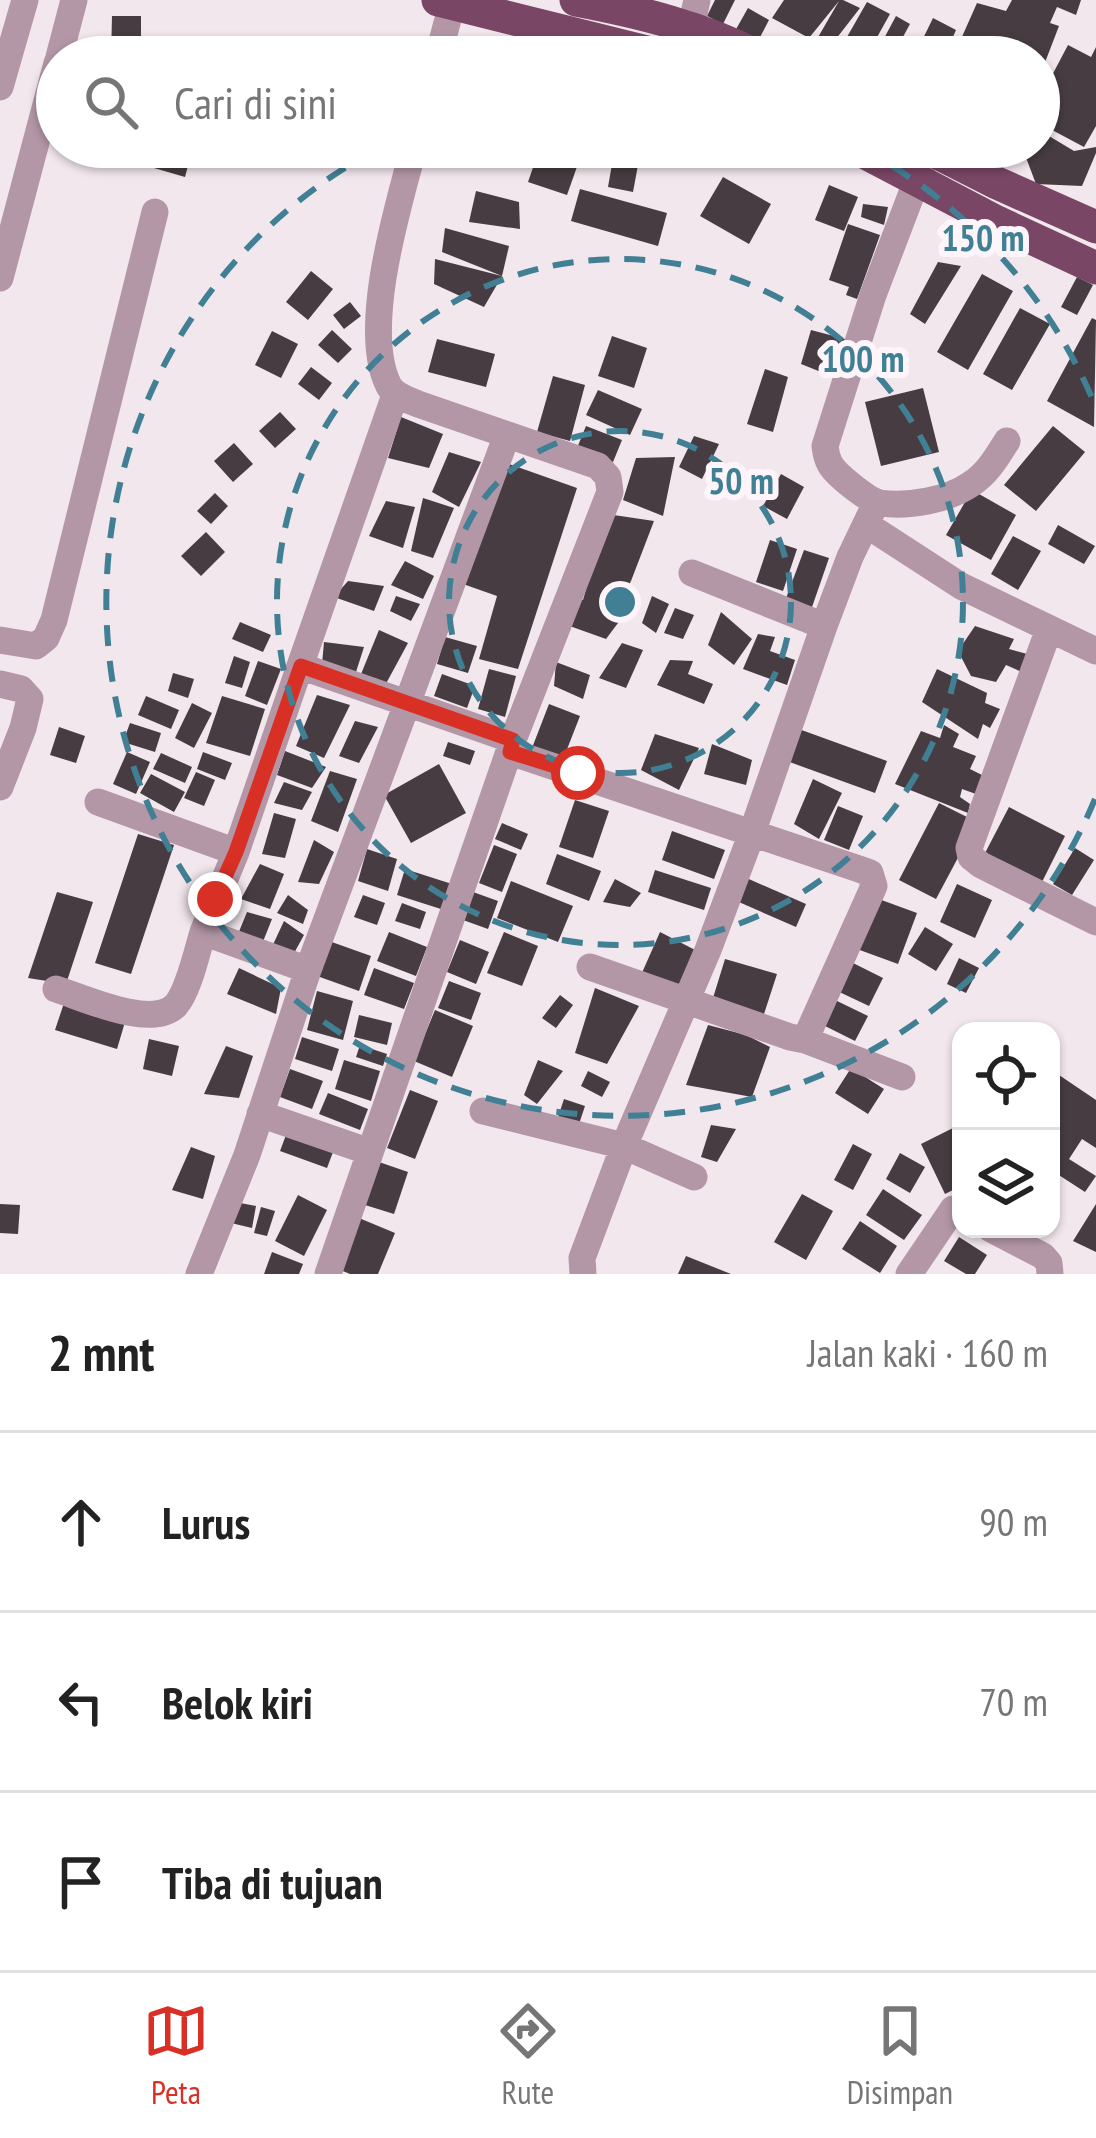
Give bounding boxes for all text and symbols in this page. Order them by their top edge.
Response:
search box [36,36,1060,168]
icon: search [78,69,144,135]
text: Cari di sini [174,73,337,131]
text: 150 m [942,214,1024,261]
text: 100 m [822,335,904,382]
text: 50 m [708,457,774,504]
centre of rings [599,581,641,623]
route start [551,746,605,800]
route end [188,872,242,926]
map controls [952,1022,1060,1238]
button: locate [952,1022,1060,1130]
button: layers [952,1130,1060,1238]
text: 2 mnt [48,1319,154,1385]
text: Jalan kaki · 160 m [807,1327,1048,1378]
icon: ahead [48,1489,114,1555]
text: Lurus [162,1493,250,1551]
text: 90 m [979,1496,1048,1547]
icon: left [48,1669,114,1735]
text: Belok kiri [162,1673,313,1731]
text: 70 m [979,1676,1048,1727]
icon: arrive [48,1849,114,1915]
text: Tiba di tujuan [162,1853,383,1911]
tab: Peta [143,1998,209,2113]
tab: Rute [495,1998,561,2113]
tab: Disimpan [847,1998,953,2113]

